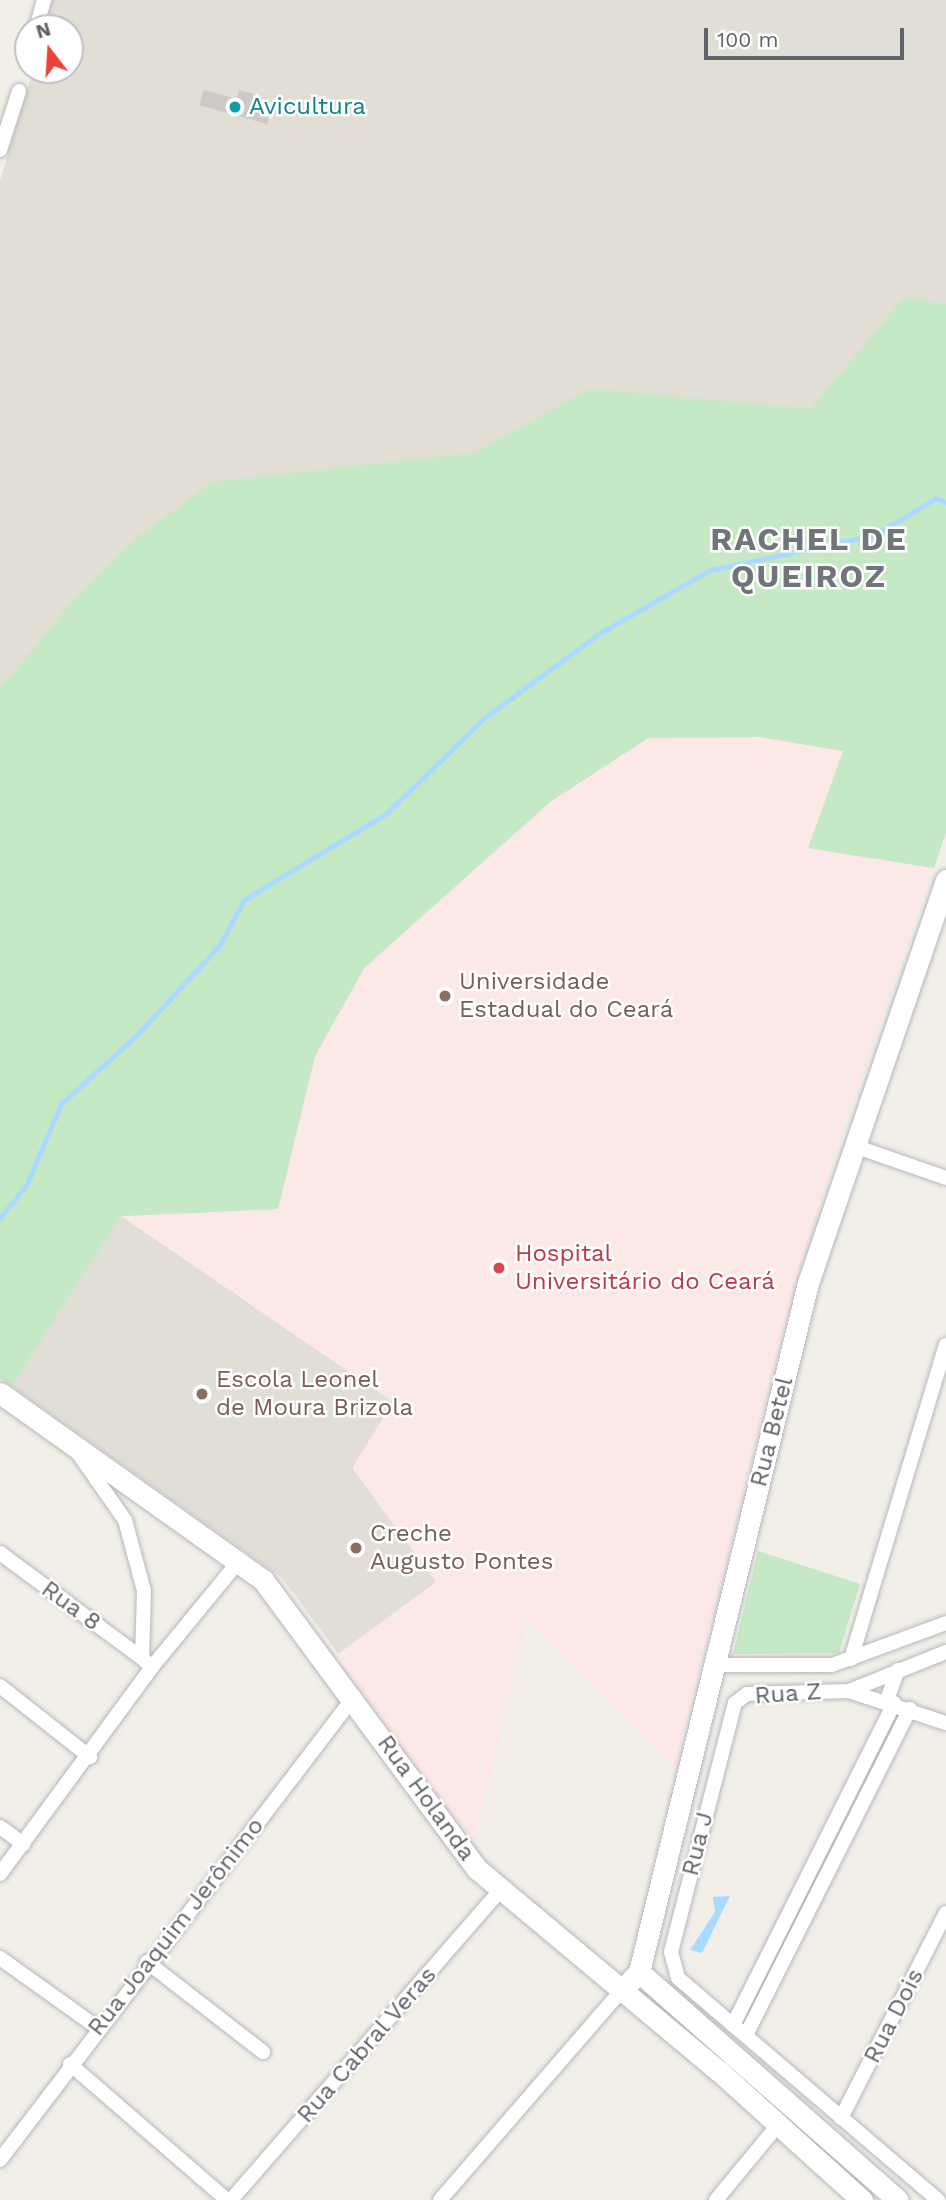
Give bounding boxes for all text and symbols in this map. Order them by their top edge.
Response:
north arrow [14,14,84,84]
scale bar [708,14,908,58]
text: N [33,17,53,43]
text: 100 m [717,27,779,52]
place label: Avicultura [249,93,366,121]
marker: Avicultura [227,99,243,115]
district label: RACHEL DE QUEIROZ [711,521,907,596]
place label: Universidade Estadual do Ceará [459,968,674,1024]
marker: Universidade Estadual do Ceará [437,988,453,1004]
place label: Hospital Universitário do Ceará [515,1240,775,1296]
marker: Hospital Universitário do Ceará [489,1258,509,1278]
place label: Escola Leonel de Moura Brizola [216,1366,414,1422]
street label: Rua Betel [744,1374,800,1490]
marker: Escola Leonel de Moura Brizola [194,1386,210,1402]
place label: Creche Augusto Pontes [370,1520,553,1576]
marker: Creche Augusto Pontes [348,1540,364,1556]
street label: Rua 8 [35,1575,107,1637]
street label: Rua Z [753,1677,823,1711]
street label: Rua Holanda [371,1729,481,1867]
street label: Rua J [676,1809,720,1879]
street label: Rua Joaquim Jerônimo [81,1812,271,2042]
street label: Rua Cabral Veras [291,1960,443,2130]
street label: Rua Dois [858,1964,930,2068]

